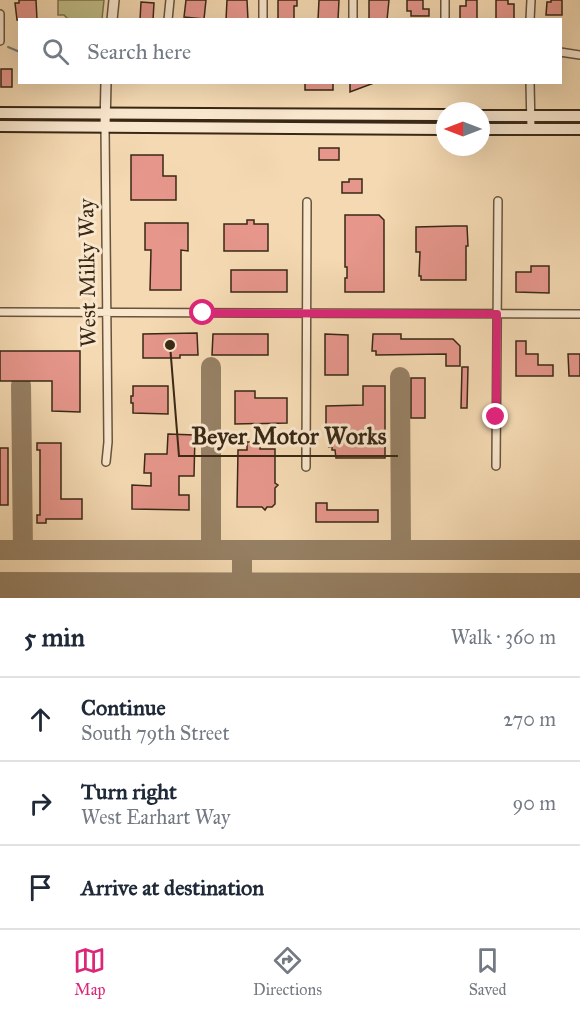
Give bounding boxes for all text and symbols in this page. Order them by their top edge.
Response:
search box [18,18,562,84]
icon: search [39,35,72,68]
text: Search here [87,38,191,65]
north arrow [436,102,490,156]
street label: West Milky Way [72,198,102,348]
route start [189,299,215,325]
route end [482,403,508,429]
callout: Beyer Motor Works [179,414,398,456]
text: Beyer Motor Works [191,421,387,451]
text: 5 min [24,621,85,653]
text: Walk · 360 m [451,625,556,649]
text: Continue [81,694,166,721]
icon: ahead [24,703,57,736]
text: 270 m [503,707,556,731]
text: South 79th Street [81,721,230,745]
text: Turn right [81,778,177,805]
icon: right [24,787,57,820]
text: 90 m [513,791,556,815]
text: West Earhart Way [81,805,230,829]
icon: arrive [24,871,57,904]
text: Arrive at destination [81,874,264,901]
tab: Map [73,944,106,999]
tab: Directions [253,944,322,999]
tab: Saved [469,944,507,999]

